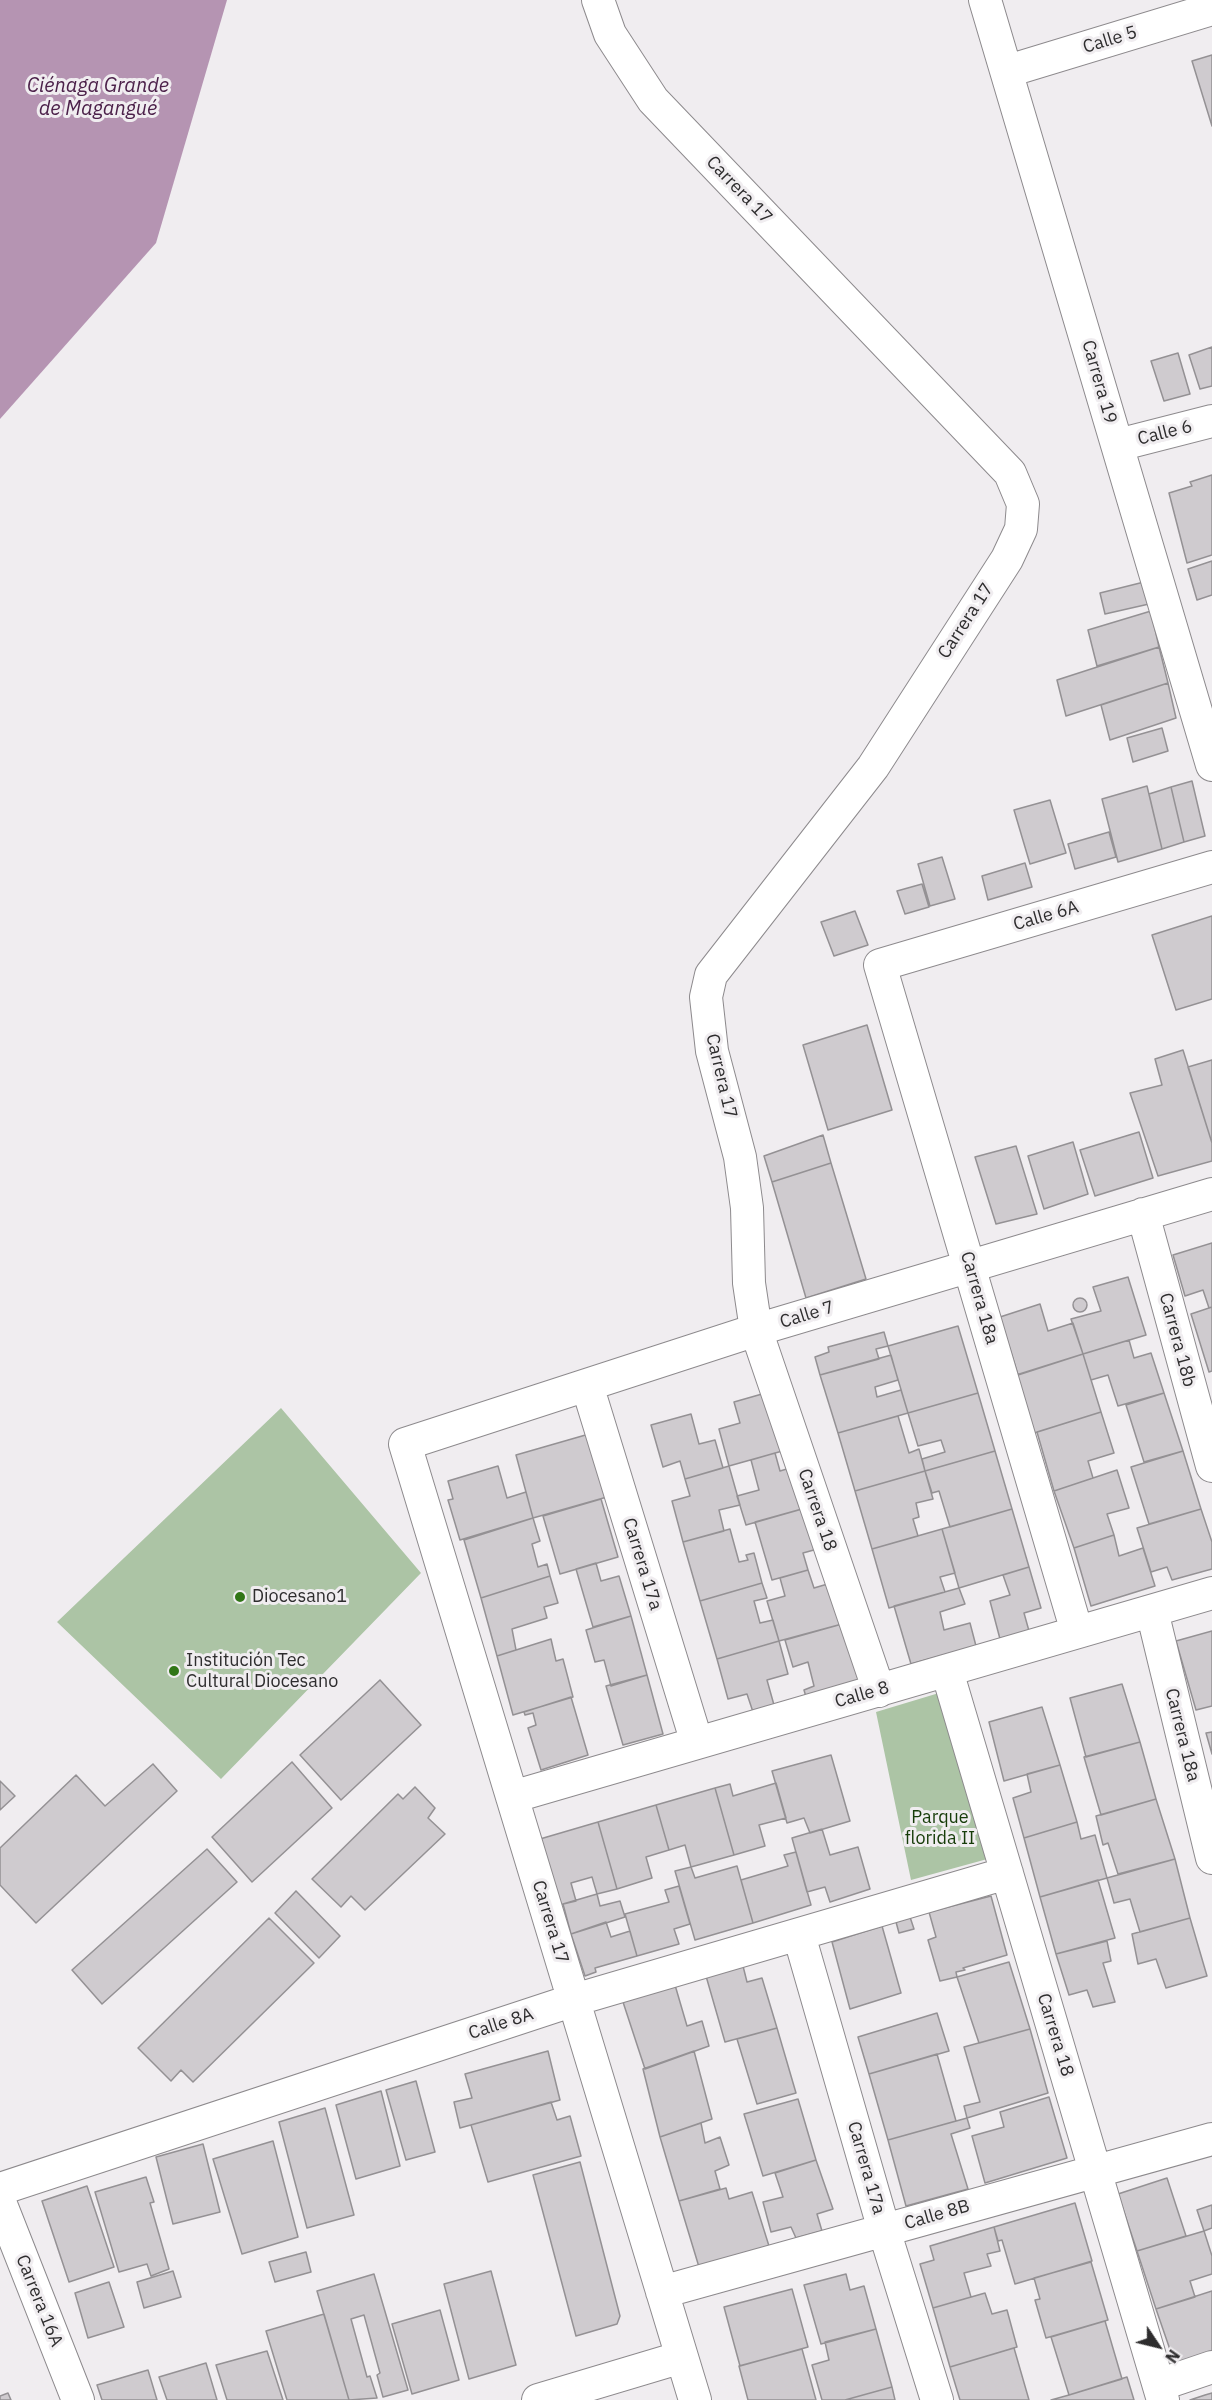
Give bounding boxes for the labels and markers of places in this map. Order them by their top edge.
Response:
place label: Diocesano1 [252,1586,347,1608]
marker: Diocesano1 [233,1590,247,1604]
place label: Institución Tec Cultural Diocesano [186,1650,338,1692]
marker: Institución Tec Cultural Diocesano [167,1664,181,1678]

